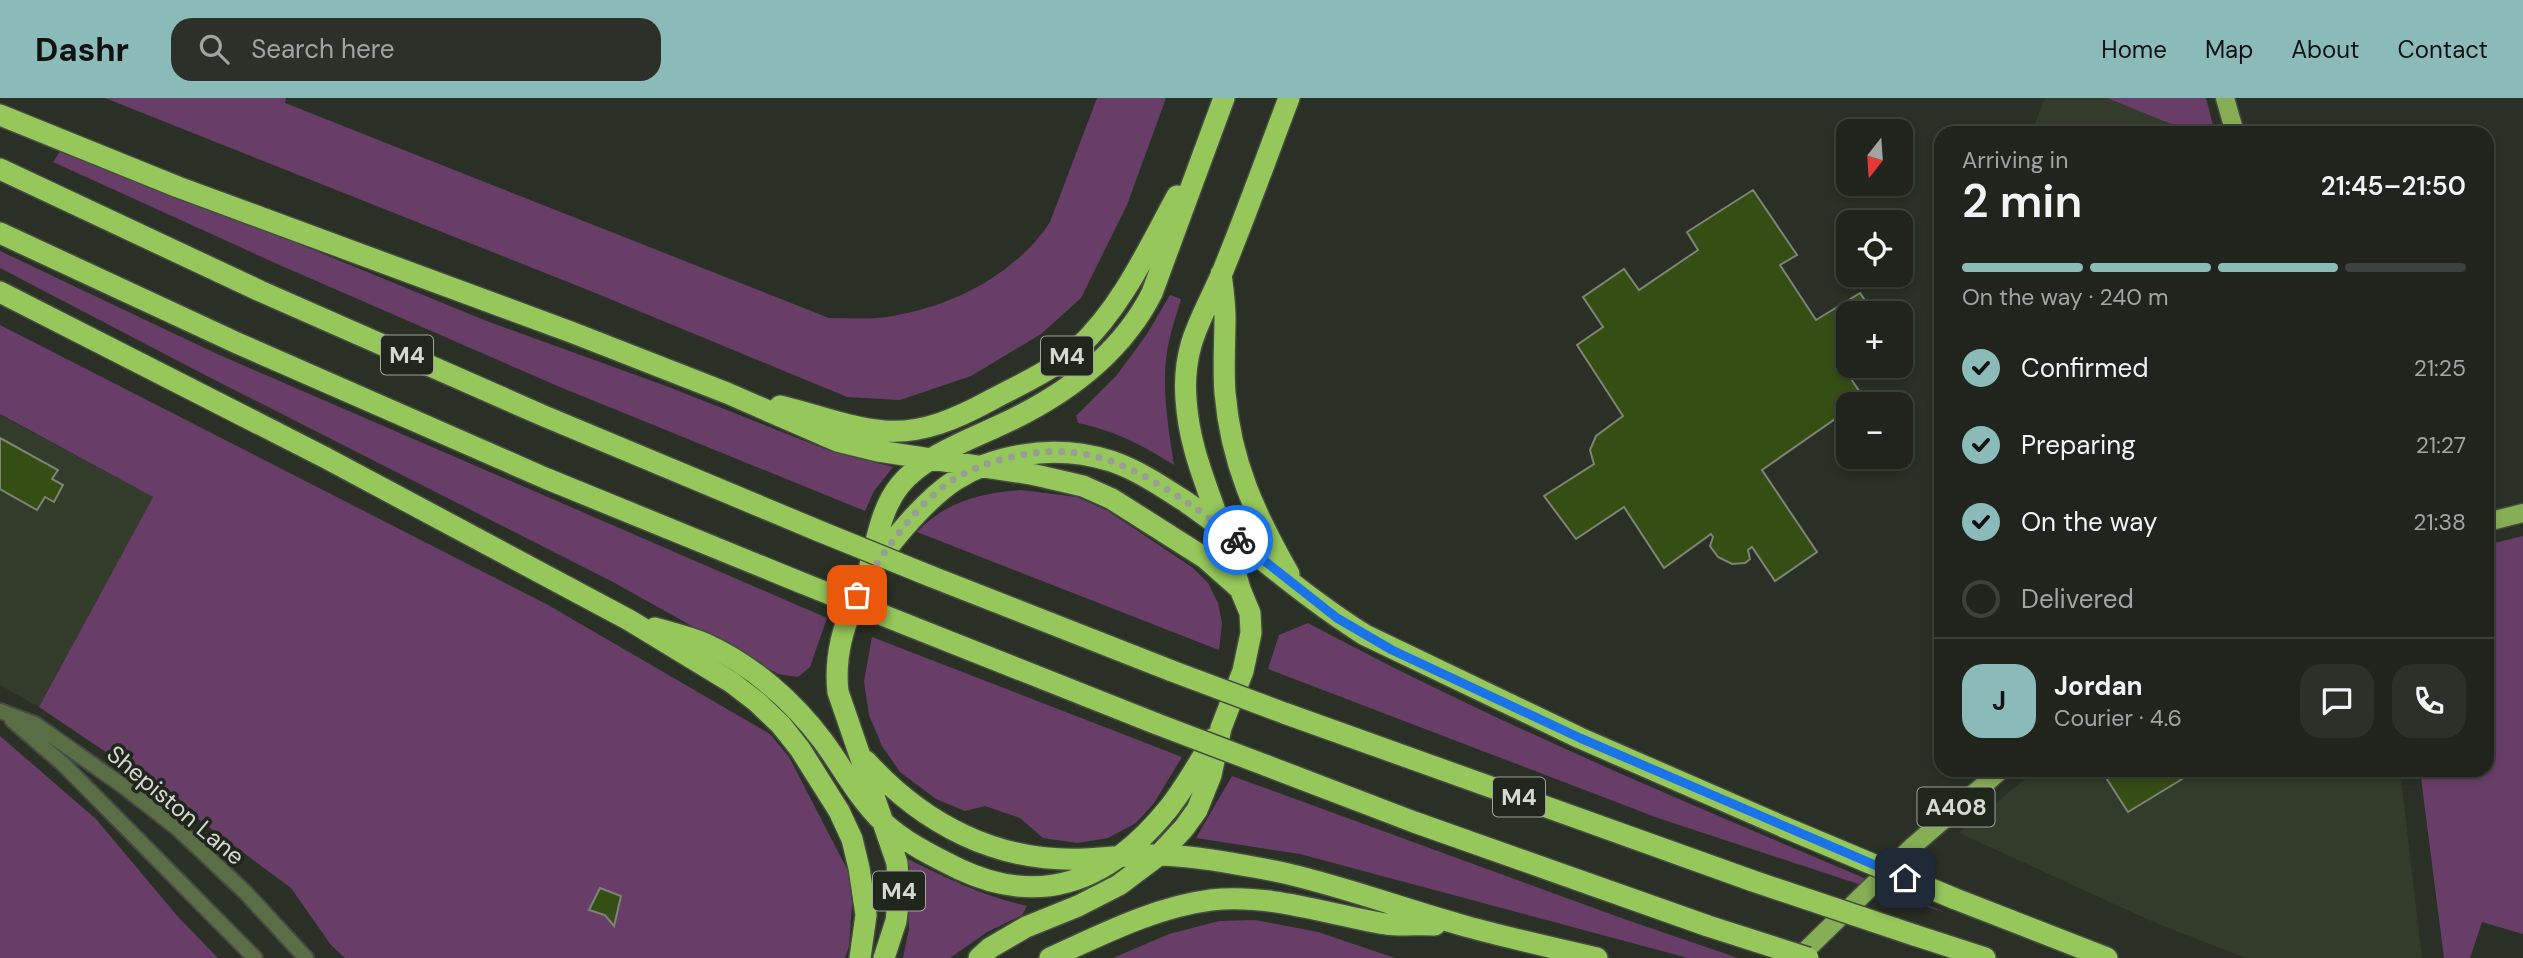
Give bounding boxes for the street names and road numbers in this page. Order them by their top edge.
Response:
road number: M4 [381,336,433,374]
road number: M4 [1041,336,1093,376]
street label: Shepiston Lane [101,738,251,872]
road number: M4 [1493,778,1545,817]
road number: A408 [1918,788,1994,827]
road number: M4 [873,872,925,911]

